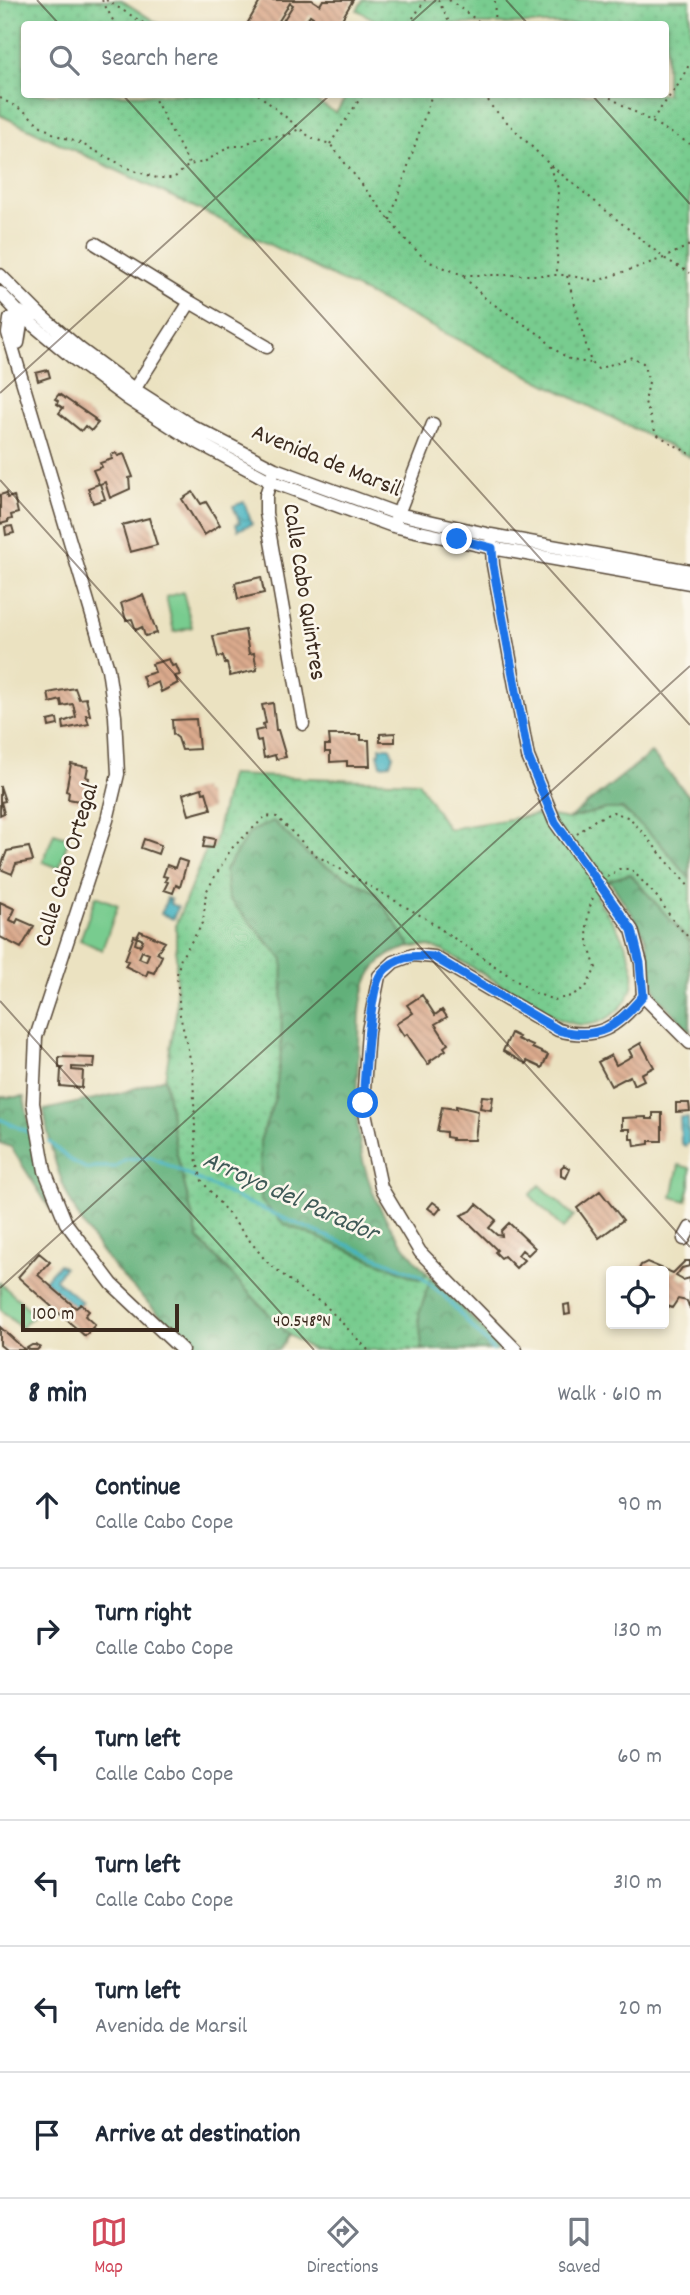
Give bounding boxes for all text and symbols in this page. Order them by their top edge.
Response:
search box [21,21,669,98]
icon: search [45,41,83,79]
text: Search here [101,41,219,78]
street label: Avenida de Marsil [246,416,406,508]
street label: Calle Cabo Quintres [272,501,334,683]
route end [441,523,472,554]
street label: Calle Cabo Ortegal [27,779,109,951]
route start [347,1087,378,1118]
water label: Arroyo del Parador [197,1143,387,1255]
map controls [606,1266,669,1329]
button: locate [606,1266,669,1329]
scale bar [21,1301,178,1333]
text: 100 m [32,1302,74,1329]
text: 40.548°N [273,1310,331,1335]
text: 8 min [28,1374,87,1417]
text: Walk · 610 m [557,1379,662,1412]
text: Continue [95,1470,180,1507]
icon: ahead [28,1486,66,1524]
text: 90 m [618,1489,662,1522]
text: Calle Cabo Cope [95,1507,233,1540]
text: Turn right [95,1596,192,1633]
icon: right [28,1612,66,1650]
text: 130 m [613,1615,662,1648]
text: Calle Cabo Cope [95,1633,233,1666]
text: Turn left [95,1722,181,1759]
icon: left [28,1738,66,1776]
text: 60 m [617,1741,662,1774]
text: Calle Cabo Cope [95,1759,233,1792]
text: Turn left [95,1848,181,1885]
icon: left [28,1864,66,1902]
text: 310 m [613,1867,662,1900]
text: Calle Cabo Cope [95,1885,233,1918]
text: Turn left [95,1974,181,2011]
icon: left [28,1990,66,2028]
text: 20 m [618,1993,662,2026]
text: Avenida de Marsil [95,2011,247,2044]
icon: arrive [28,2116,66,2154]
text: Arrive at destination [95,2117,300,2154]
tab: Map [90,2213,128,2282]
tab: Directions [307,2213,379,2282]
tab: Saved [558,2213,600,2282]

